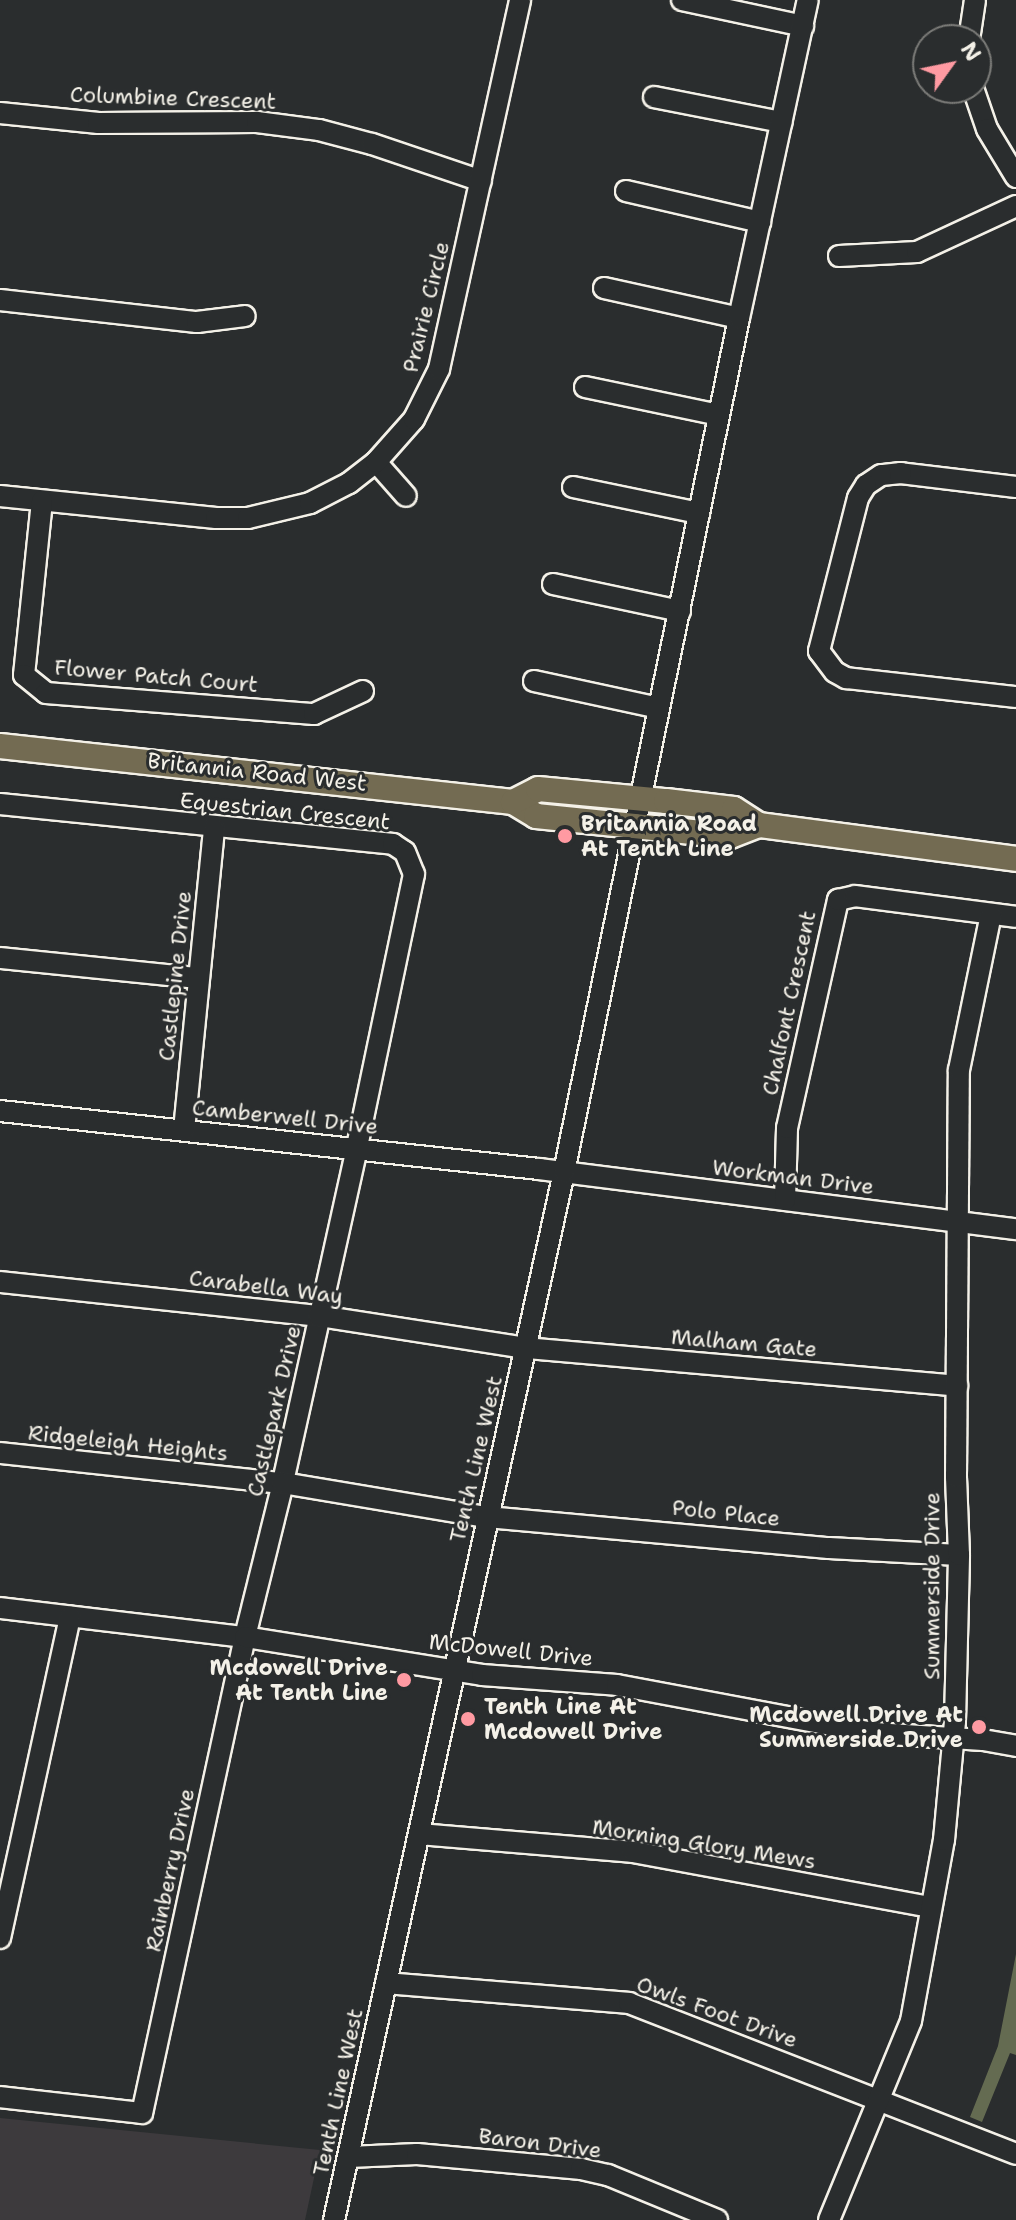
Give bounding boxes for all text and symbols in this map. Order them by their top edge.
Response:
north arrow [912,24,992,104]
text: N [954,37,988,67]
street label: Columbine Crescent [69,81,277,115]
street label: Prairie Circle [397,239,455,375]
street label: Flower Patch Court [53,654,259,698]
street label: Britannia Road West [146,747,368,797]
street label: Equestrian Crescent [179,787,391,835]
place label: Britannia Road At Tenth Line [581,810,757,862]
marker: Britannia Road At Tenth Line [556,827,574,845]
street label: Castlepine Drive [153,890,197,1062]
street label: Chalfont Crescent [757,908,821,1098]
street label: Camberwell Drive [191,1094,379,1140]
street label: Workman Drive [711,1154,875,1200]
street label: Carabella Way [188,1264,344,1310]
street label: Castlepark Drive [241,1323,307,1499]
street label: Malham Gate [670,1323,818,1363]
street label: Tenth Line West [444,1373,508,1545]
street label: Ridgeleigh Heights [27,1419,229,1467]
street label: Summerside Drive [919,1492,945,1680]
street label: Polo Place [671,1494,781,1532]
street label: McDowell Drive [428,1628,594,1672]
place label: Mcdowell Drive At Tenth Line [210,1654,388,1706]
marker: Mcdowell Drive At Tenth Line [395,1671,413,1689]
place label: Tenth Line At Mcdowell Drive [484,1693,662,1744]
place label: Mcdowell Drive At Summerside Drive [749,1701,963,1752]
marker: Tenth Line At Mcdowell Drive [459,1710,477,1728]
marker: Mcdowell Drive At Summerside Drive [970,1718,988,1736]
street label: Rainberry Drive [140,1786,200,1954]
street label: Morning Glory Mews [590,1813,818,1875]
street label: Owls Foot Drive [633,1971,801,2053]
street label: Tenth Line West [307,2006,369,2178]
street label: Baron Drive [477,2122,603,2164]

